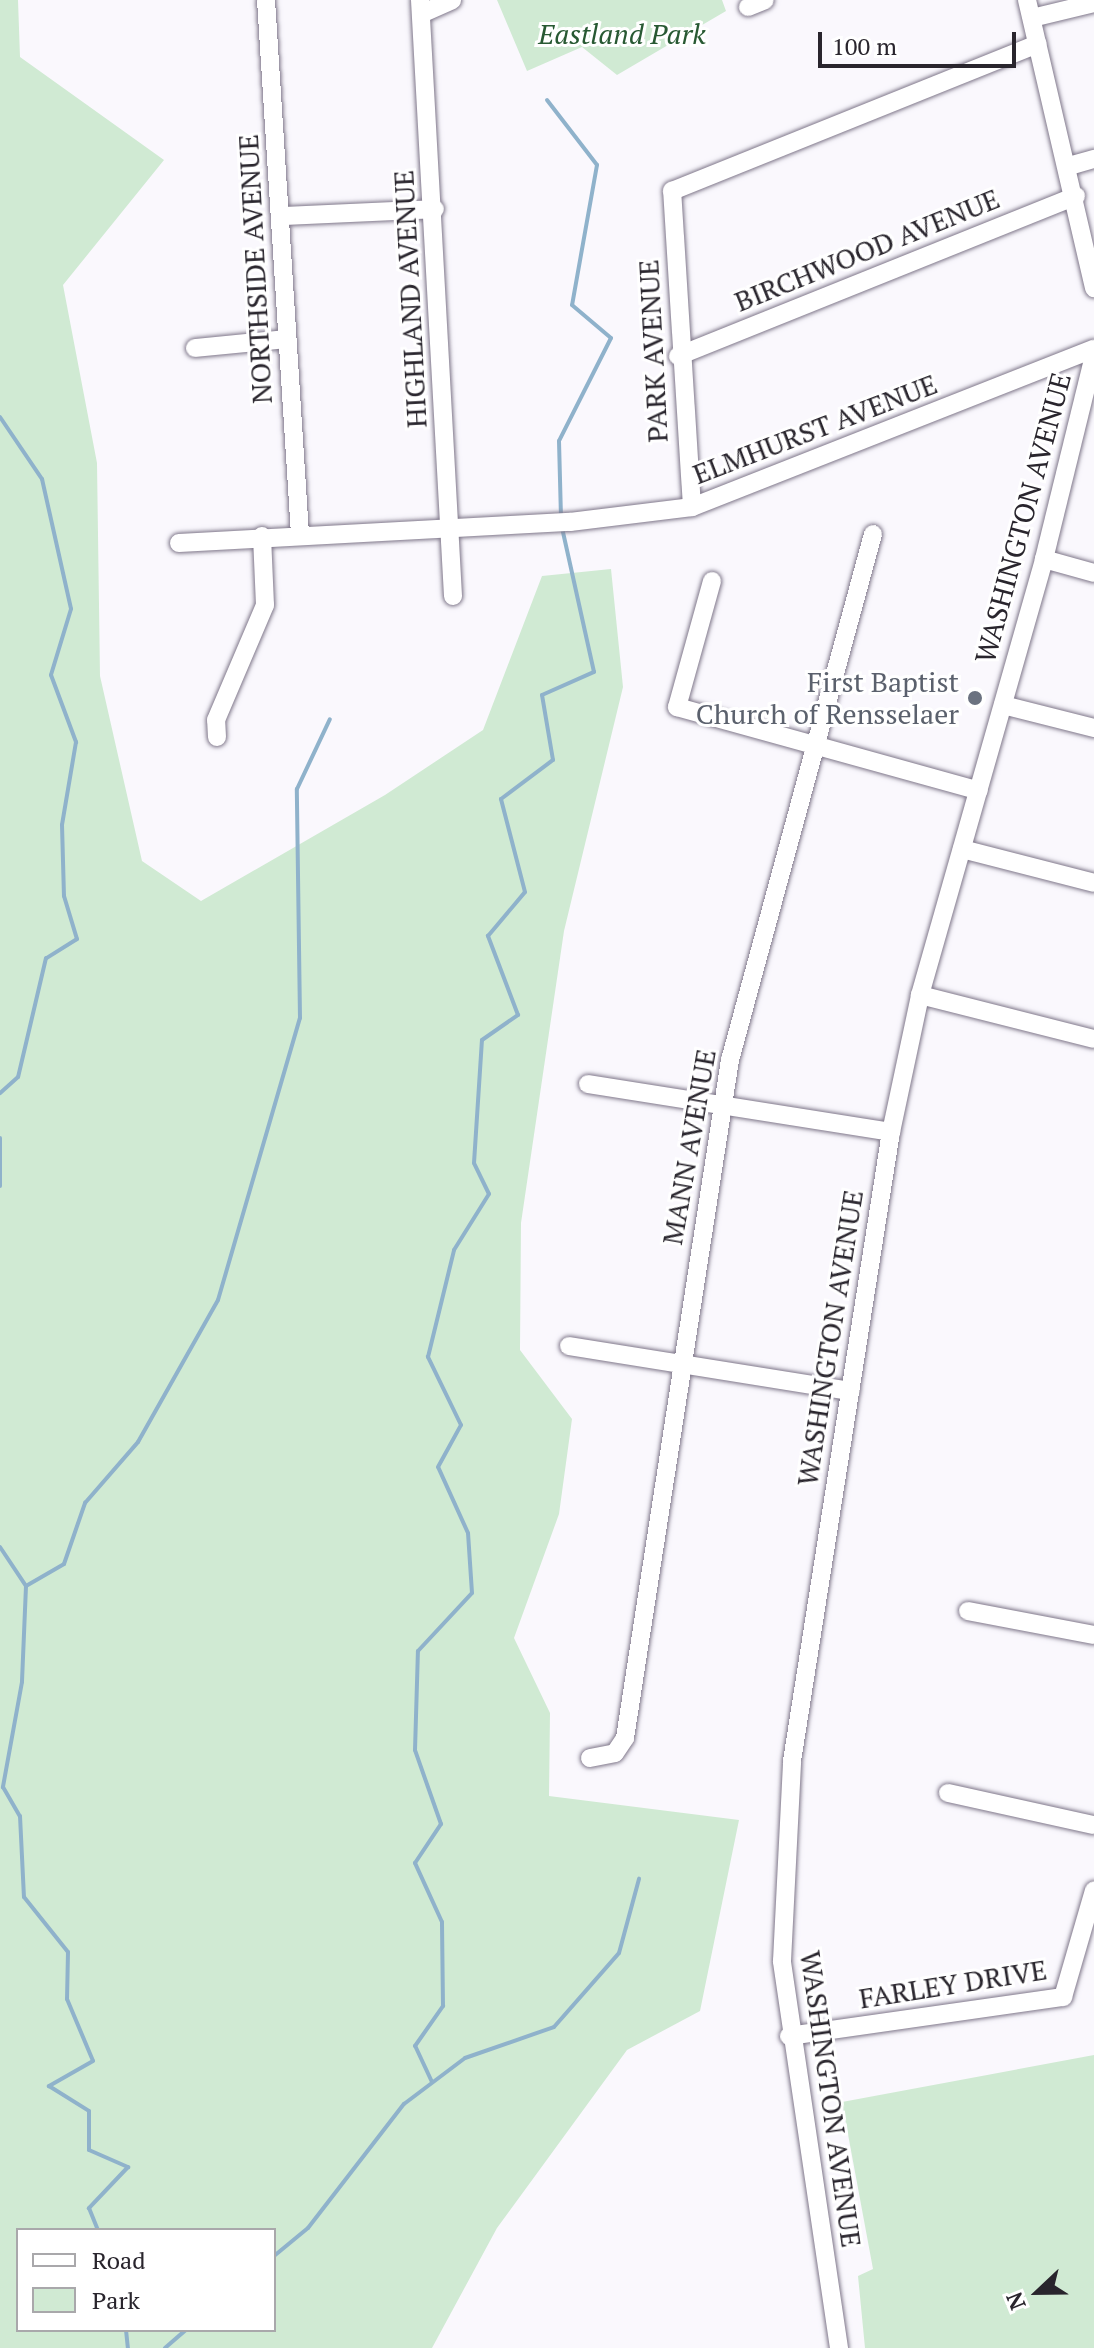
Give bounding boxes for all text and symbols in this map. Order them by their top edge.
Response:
scale bar [822,16,1020,66]
park label: Eastland Park [538,17,706,51]
text: 100 m [832,30,897,62]
street label: NORTHSIDE AVENUE [231,133,279,405]
street label: HIGHLAND AVENUE [386,169,434,429]
street label: BIRCHWOOD AVENUE [729,181,1005,319]
street label: PARK AVENUE [631,258,675,444]
street label: ELMHURST AVENUE [688,367,942,491]
street label: WASHINGTON AVENUE [968,369,1078,667]
place label: First Baptist Church of Rensselaer [696,665,959,731]
marker: First Baptist Church of Rensselaer [966,689,984,707]
street label: MANN AVENUE [655,1046,723,1248]
street label: WASHINGTON AVENUE [790,1187,870,1489]
street label: WASHINGTON AVENUE [794,1948,868,2250]
street label: FARLEY DRIVE [857,1953,1049,2015]
legend [16,2228,276,2332]
text: Road [92,2244,146,2276]
north arrow [998,2252,1078,2332]
text: Park [92,2284,140,2316]
text: N [999,2288,1032,2314]

